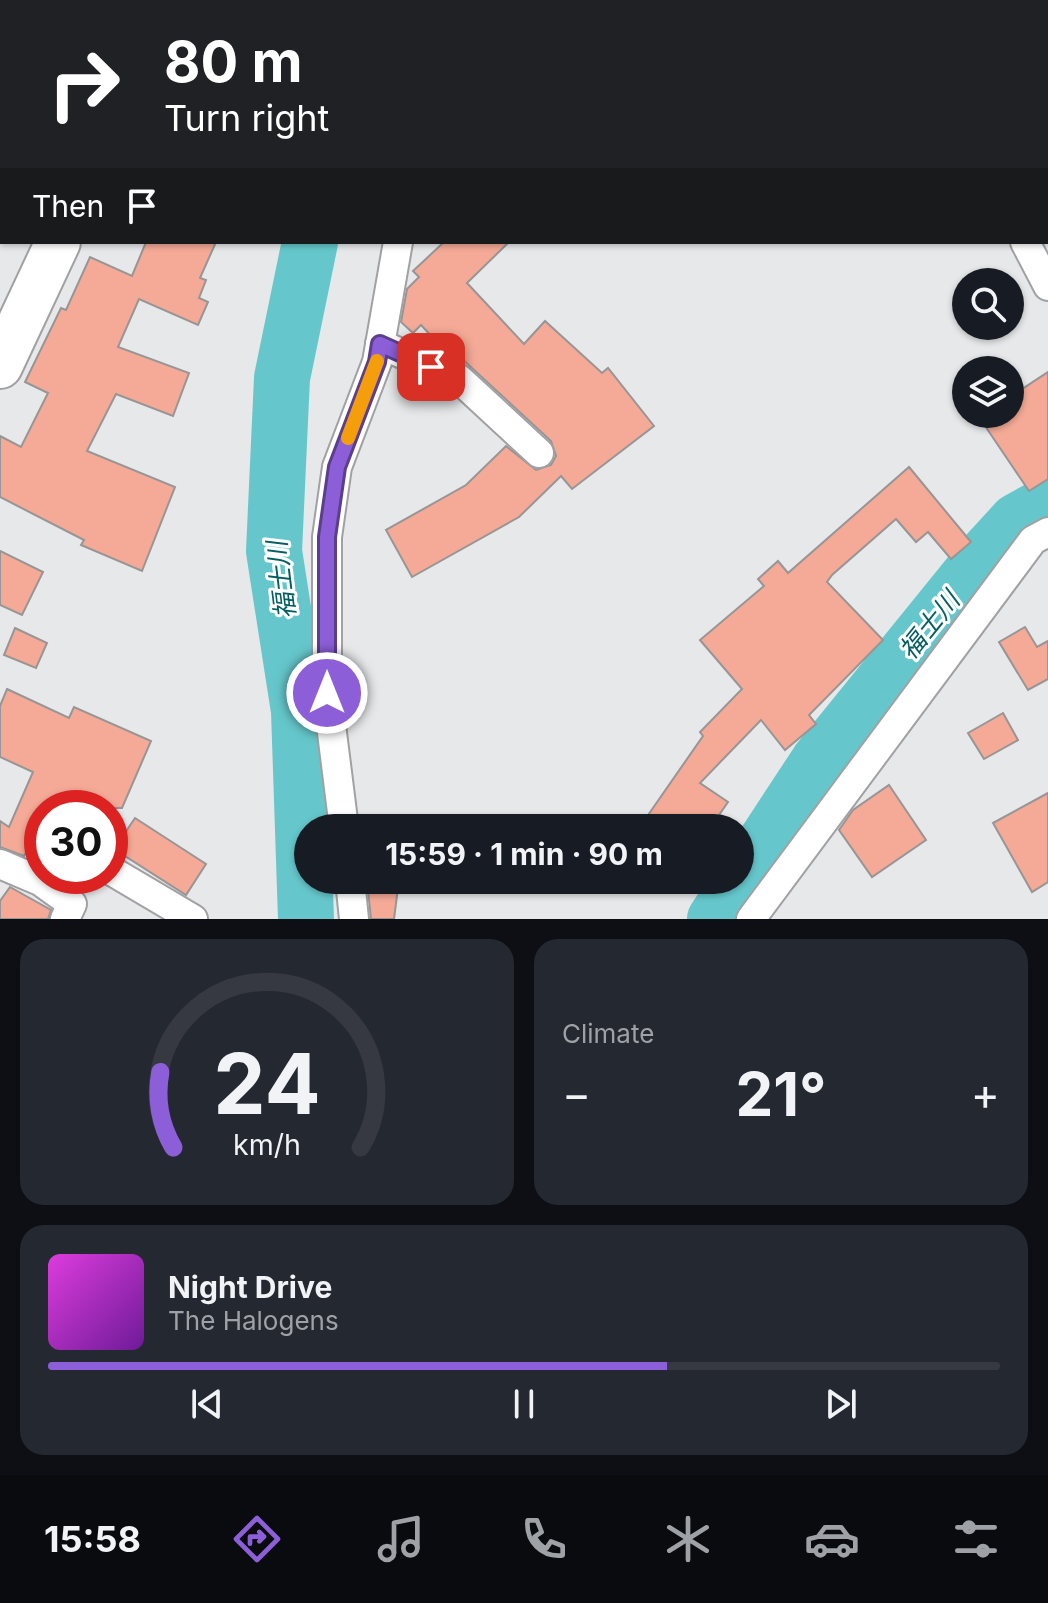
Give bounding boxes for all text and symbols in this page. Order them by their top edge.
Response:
text: 80 m [164,28,303,96]
icon: right [32,32,136,136]
text: Turn right [164,96,329,140]
icon: arrive [120,184,164,228]
text: Then [32,188,104,224]
map controls [952,268,1024,428]
button: search [952,268,1024,340]
pin [397,333,465,401]
icon: arrive [409,345,453,389]
button: layers [952,356,1024,428]
water label: 福士川 [260,536,301,621]
water label: 福士川 [892,583,967,665]
position arrow [285,651,369,735]
speed limit sign: 30 [24,790,128,894]
text: 15:59 · 1 min · 90 m [385,836,663,872]
text: Climate [562,1018,654,1049]
text: 24 [213,1033,321,1134]
text: 21° [735,1058,827,1130]
text: − [562,1067,591,1121]
text: + [971,1067,1000,1121]
text: km/h [233,1127,301,1162]
text: Night Drive [168,1269,332,1305]
text: The Halogens [168,1305,339,1336]
icon: previous [185,1382,229,1426]
icon: pause [502,1382,546,1426]
icon: next [819,1382,863,1426]
icon: directions [229,1511,285,1567]
icon: music [373,1511,429,1567]
icon: phone [516,1511,572,1567]
icon: climate [660,1511,716,1567]
icon: car [804,1511,860,1567]
icon: filters [948,1511,1004,1567]
text: 15:58 [44,1517,141,1561]

